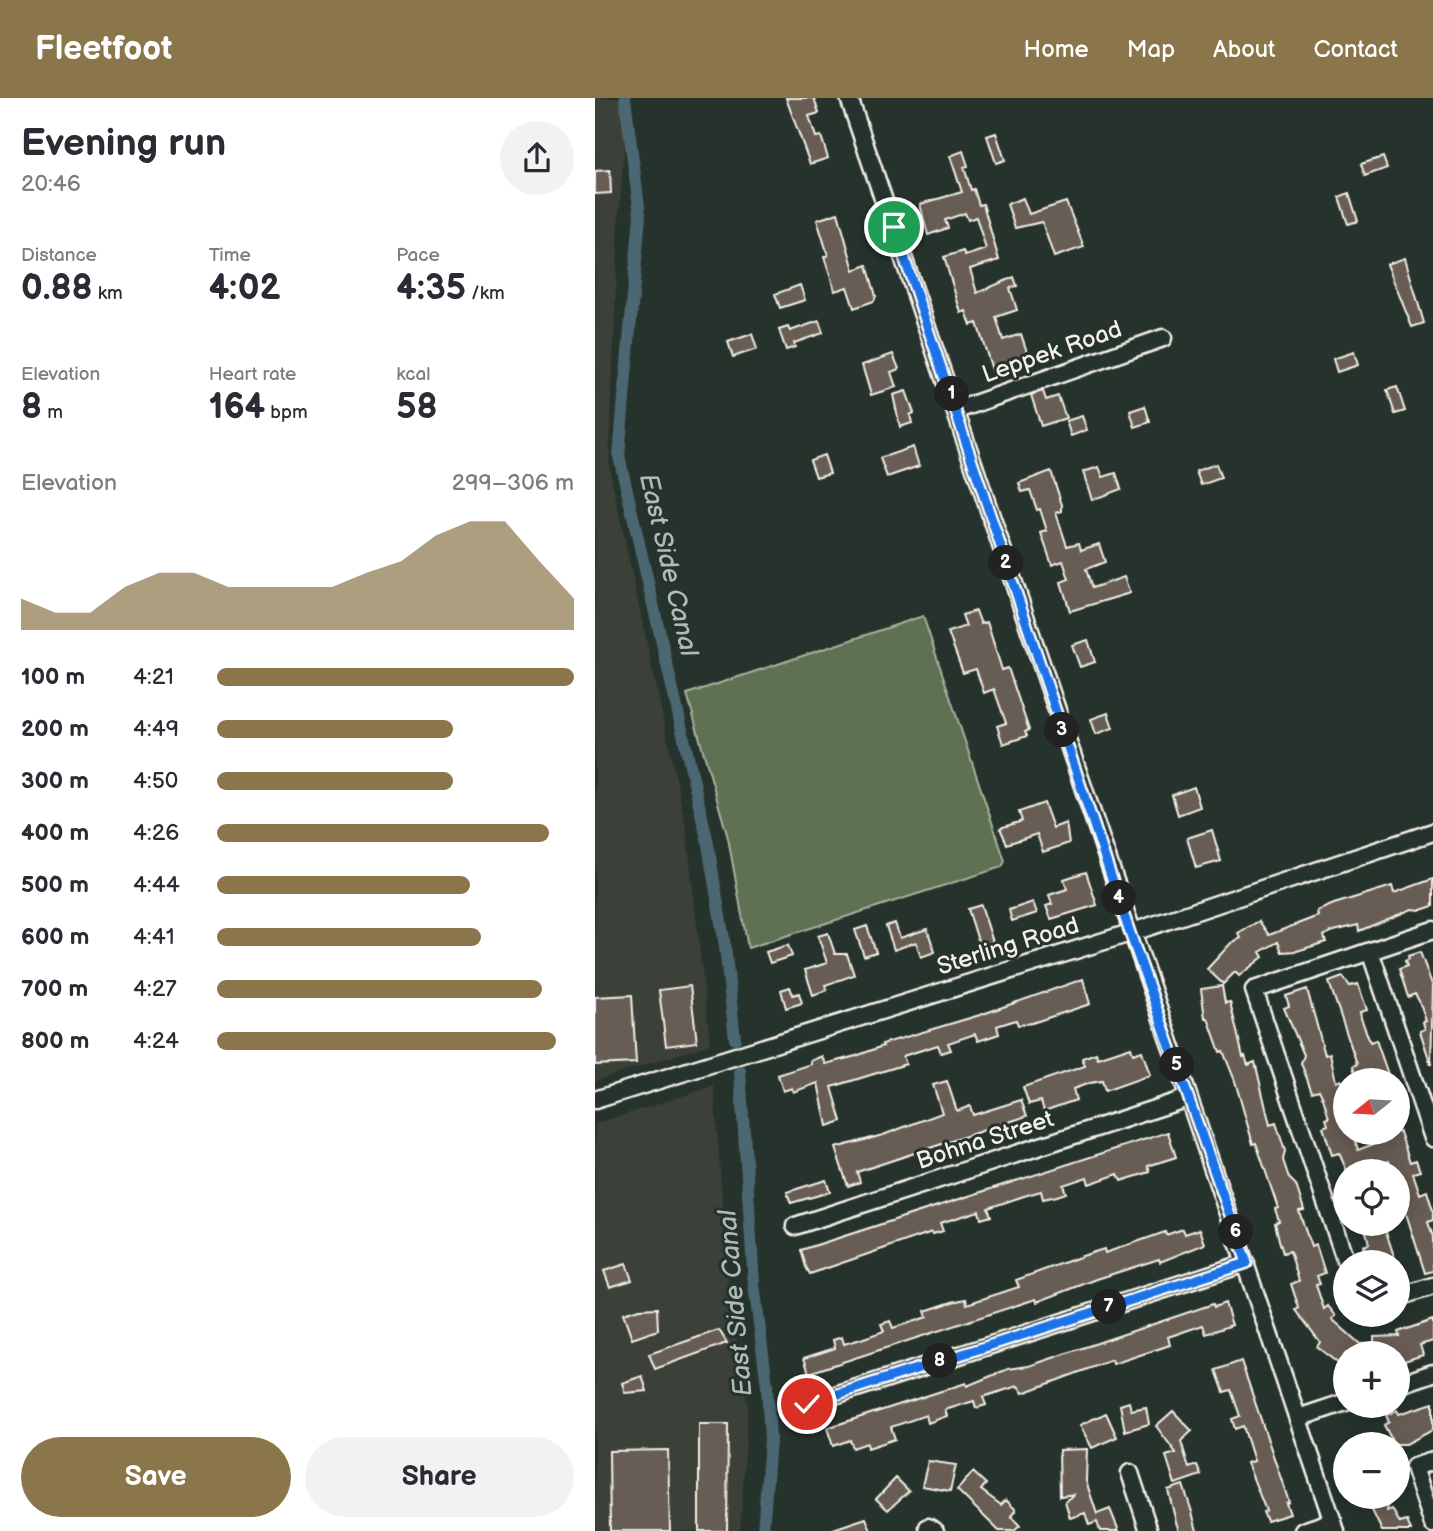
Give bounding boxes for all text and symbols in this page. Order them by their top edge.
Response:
text: Fleetfoot [35,29,172,69]
text: Home [1024,35,1089,64]
text: Map [1127,35,1175,64]
text: About [1213,35,1275,64]
text: Contact [1313,35,1398,64]
text: Evening run [21,121,226,166]
button: share [500,121,574,195]
text: 20:46 [21,170,81,198]
pin [864,197,924,257]
icon: arrive [875,208,913,246]
text: Distance [21,244,97,267]
text: Time [209,244,251,267]
text: Pace [396,244,440,267]
text: 0.88 [21,267,93,310]
text: 4:02 [209,267,280,310]
text: 4:35 [396,267,466,310]
text: km [93,282,123,305]
text: /km [466,282,505,305]
street label: Leppek Road [978,315,1126,389]
text: Elevation [21,363,100,386]
text: Heart rate [209,363,296,386]
text: kcal [396,363,430,386]
pin: 1 [935,376,969,412]
text: 1 [948,382,956,405]
text: 8 [21,386,42,429]
text: 164 [209,386,265,429]
text: 58 [396,386,438,429]
text: m [42,401,63,424]
text: bpm [265,401,308,424]
text: Elevation [21,469,117,497]
text: 299–306 m [452,469,574,497]
water label: East Side Canal [632,471,704,660]
pin: 2 [989,546,1023,580]
text: 2 [1000,551,1011,574]
text: 100 m [21,663,85,691]
text: 4:21 [133,663,174,691]
pin: 3 [1044,712,1079,748]
text: 200 m [21,715,89,743]
text: 4:49 [133,715,179,743]
text: 3 [1056,718,1067,741]
text: 300 m [21,767,89,795]
text: 4:50 [133,767,178,795]
text: 400 m [21,819,89,847]
text: 4:26 [133,819,179,847]
text: 500 m [21,871,89,899]
text: 4:44 [133,871,180,899]
pin: 4 [1101,880,1137,916]
text: 4 [1113,886,1124,909]
street label: Sterling Road [934,911,1082,981]
text: 600 m [21,923,89,951]
text: 4:41 [133,923,175,951]
text: 700 m [21,975,88,1003]
text: 4:27 [133,975,177,1003]
text: 800 m [21,1027,89,1055]
text: 4:24 [133,1027,179,1055]
pin: 5 [1159,1048,1195,1082]
text: 5 [1171,1053,1182,1076]
north arrow [1333,1068,1411,1144]
map controls [1333,1068,1410,1509]
street label: Bohna Street [913,1104,1058,1176]
button: locate [1333,1159,1410,1236]
water label: East Side Canal [712,1208,760,1397]
pin: 6 [1219,1214,1253,1250]
text: 6 [1230,1220,1241,1243]
button: layers [1333,1250,1410,1327]
pin: 7 [1091,1290,1127,1324]
text: 7 [1103,1295,1114,1318]
button: + [1333,1341,1410,1418]
pin: 8 [923,1344,957,1378]
text: 8 [934,1349,945,1372]
pin [777,1374,837,1434]
icon: check [788,1385,826,1423]
button: − [1333,1432,1410,1509]
button: Save [21,1437,291,1517]
button: Share [305,1437,574,1517]

